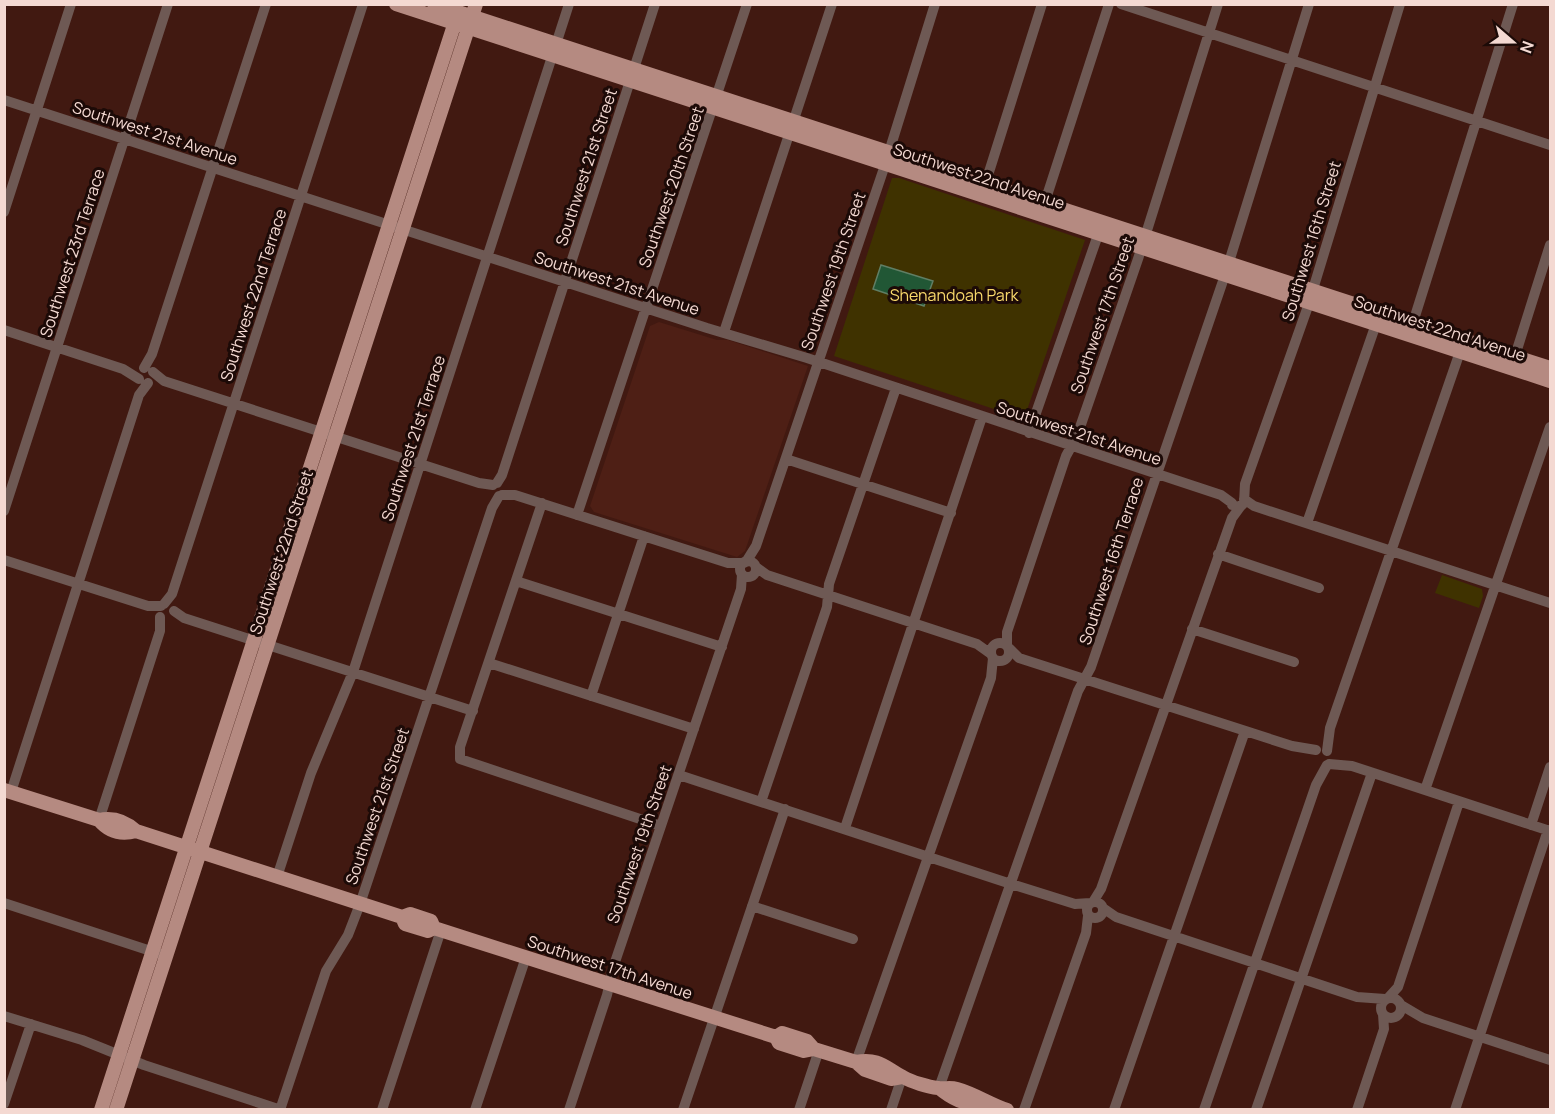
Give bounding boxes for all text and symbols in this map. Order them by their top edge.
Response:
north arrow [1483,12,1543,72]
text: N [1515,38,1539,56]
street label: Southwest 21st Street [550,85,622,249]
street label: Southwest 21st Avenue [70,96,240,170]
street label: Southwest 20th Street [633,104,709,270]
street label: Southwest 22nd Avenue [890,138,1068,214]
street label: Southwest 16th Street [1276,158,1346,324]
street label: Southwest 23rd Terrace [34,166,110,340]
street label: Southwest 19th Street [796,189,870,353]
street label: Southwest 22nd Terrace [215,206,291,384]
street label: Southwest 17th Street [1065,234,1139,396]
street label: Southwest 21st Avenue [532,246,702,320]
park label: Shenandoah Park [890,284,1019,306]
street label: Southwest 22nd Avenue [1351,290,1529,366]
street label: Southwest 21st Terrace [376,352,450,524]
street label: Southwest 21st Avenue [994,396,1164,470]
street label: Southwest 22nd Street [244,467,318,637]
street label: Southwest 16th Terrace [1073,474,1149,648]
street label: Southwest 21st Street [340,725,414,887]
street label: Southwest 19th Street [602,762,676,926]
street label: Southwest 17th Avenue [525,930,695,1004]

